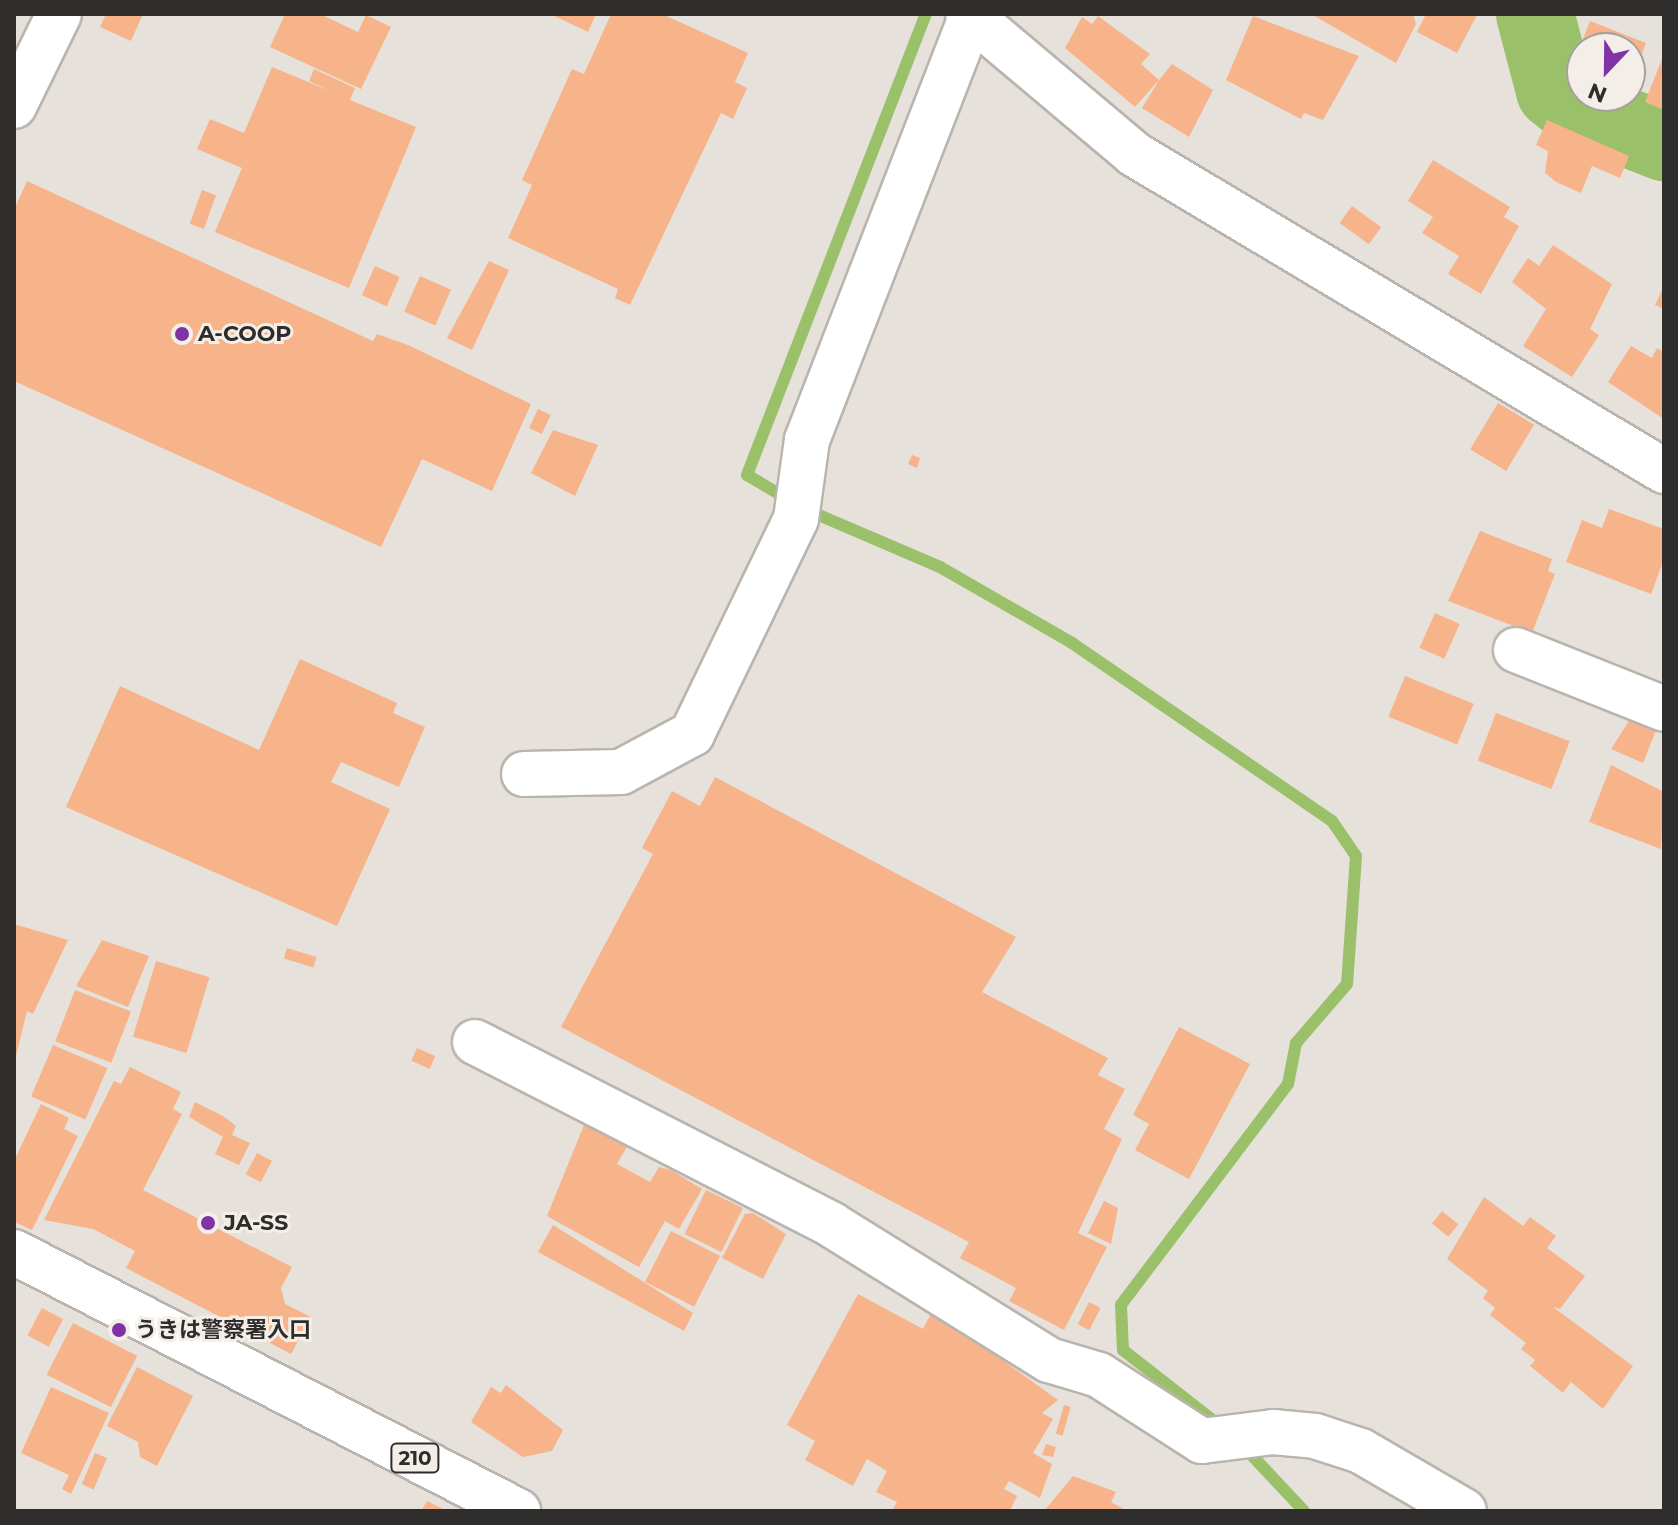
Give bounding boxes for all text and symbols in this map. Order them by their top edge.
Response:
north arrow [1566,32,1646,112]
text: N [1584,77,1611,109]
place label: A-COOP [198,321,291,347]
marker: A-COOP [173,325,191,343]
place label: JA-SS [224,1210,288,1236]
marker: JA-SS [199,1214,217,1232]
place label: うきは警察署入口 [135,1317,311,1343]
marker: うきは警察署入口 [110,1321,128,1339]
road number: 210 [389,1442,441,1474]

